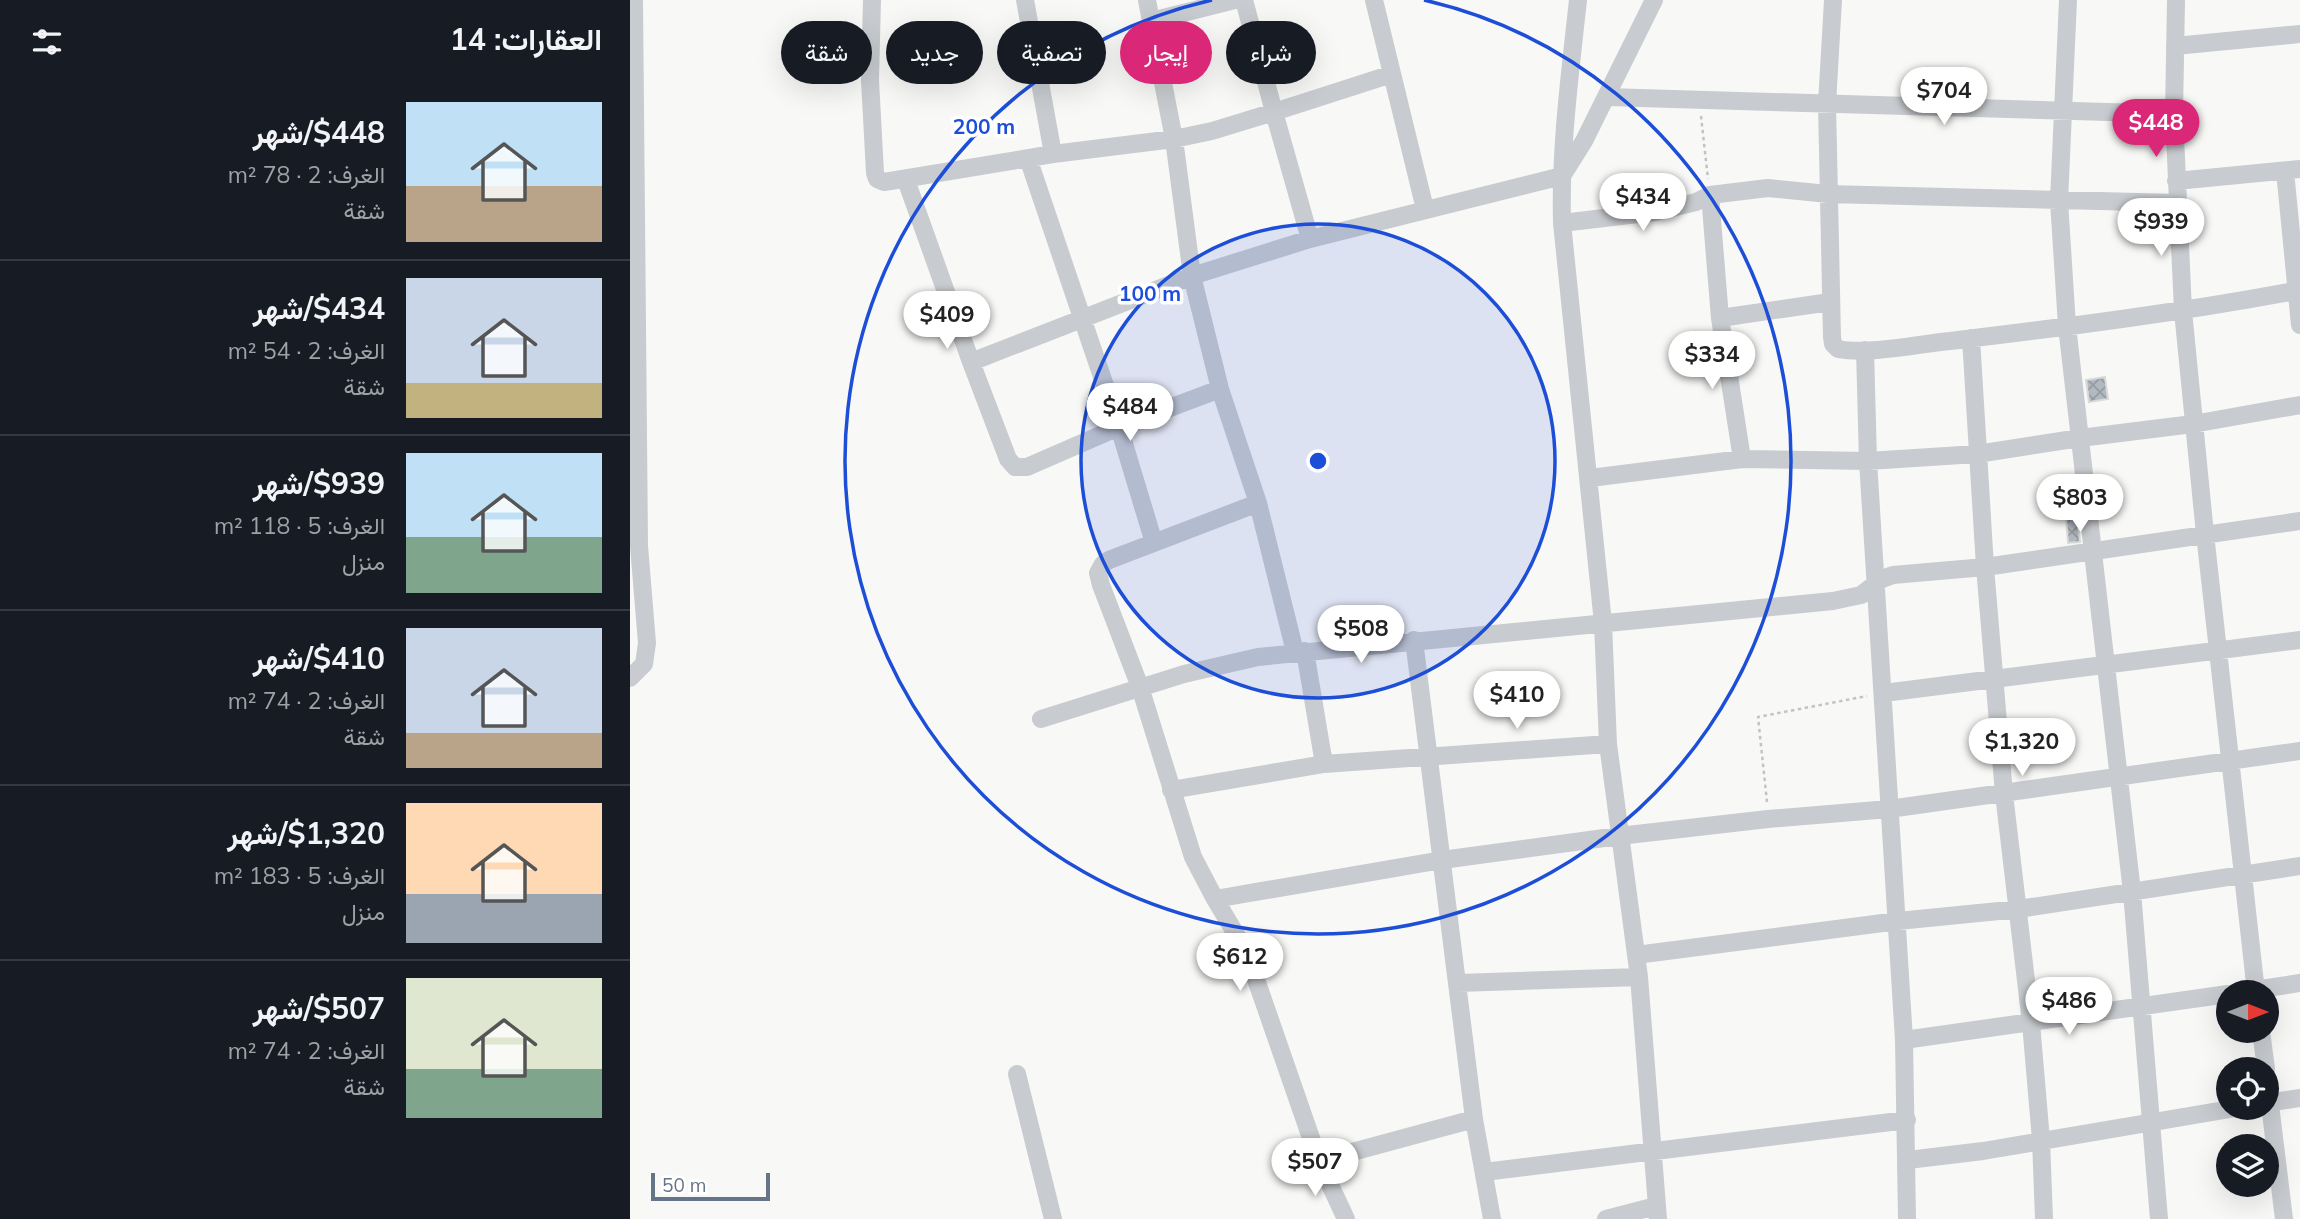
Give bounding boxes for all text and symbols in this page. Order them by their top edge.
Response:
text: العقارات: 14 [450,20,602,58]
chip: شقة [781,21,872,84]
chip: جديد [886,21,983,84]
chip: تصفية [997,21,1106,84]
chip: إيجار [1120,21,1212,84]
chip: شراء [1226,21,1316,84]
icon: filters [28,23,66,61]
pin: $704 [1903,68,1985,127]
text: $704 [1916,75,1972,104]
pin: $448 [2115,100,2197,159]
text: $448 [2128,107,2184,136]
text: $448/شهر [253,113,385,151]
text: 200 m [953,113,1015,139]
icon: home [462,130,546,214]
text: الغرف: 2 · 78 m² [228,160,385,189]
pin: $434 [1602,174,1684,233]
text: $434 [1615,181,1671,210]
text: شقة [343,196,385,225]
pin: $939 [2120,198,2202,258]
text: $939 [2133,206,2189,235]
text: 100 m [1119,280,1181,306]
text: $434/شهر [253,289,385,327]
pin: $409 [906,292,988,351]
text: $409 [919,299,975,328]
icon: home [462,306,546,390]
pin: $334 [1671,332,1753,391]
text: الغرف: 2 · 54 m² [228,336,385,365]
text: $334 [1684,339,1740,368]
text: شقة [343,372,385,401]
pin: $484 [1089,384,1171,443]
text: $484 [1102,391,1158,420]
centre of rings [1306,449,1330,473]
text: $939/شهر [253,464,385,502]
pin: $803 [2039,475,2121,534]
icon: home [462,481,546,565]
text: $803 [2052,482,2108,511]
text: الغرف: 5 · 118 m² [214,511,385,540]
text: منزل [342,547,385,576]
pin: $508 [1320,606,1402,665]
text: $508 [1333,613,1389,642]
text: $410/شهر [253,639,385,677]
icon: home [462,656,546,740]
pin: $410 [1476,672,1558,731]
text: $410 [1489,679,1545,708]
text: الغرف: 2 · 74 m² [228,686,385,715]
pin: $1,320 [1965,718,2079,778]
text: شقة [343,722,385,751]
text: $1,320 [1985,726,2059,755]
text: $1,320/شهر [227,814,385,852]
icon: home [462,831,546,915]
text: الغرف: 5 · 183 m² [214,861,385,890]
text: منزل [342,897,385,926]
pin: $612 [1199,934,1281,993]
text: $612 [1212,941,1268,970]
pin: $486 [2028,978,2110,1037]
north arrow [2216,980,2278,1043]
map controls [2216,980,2279,1197]
text: $486 [2041,985,2097,1014]
text: $507/شهر [253,989,385,1027]
icon: home [462,1006,546,1090]
text: الغرف: 2 · 74 m² [228,1036,385,1065]
button: locate [2216,1057,2279,1120]
text: شقة [343,1072,385,1101]
button: layers [2216,1134,2279,1197]
pin: $507 [1274,1138,1356,1198]
text: $507 [1287,1146,1343,1175]
scale bar [651,1170,770,1202]
text: 50 m [662,1173,706,1197]

